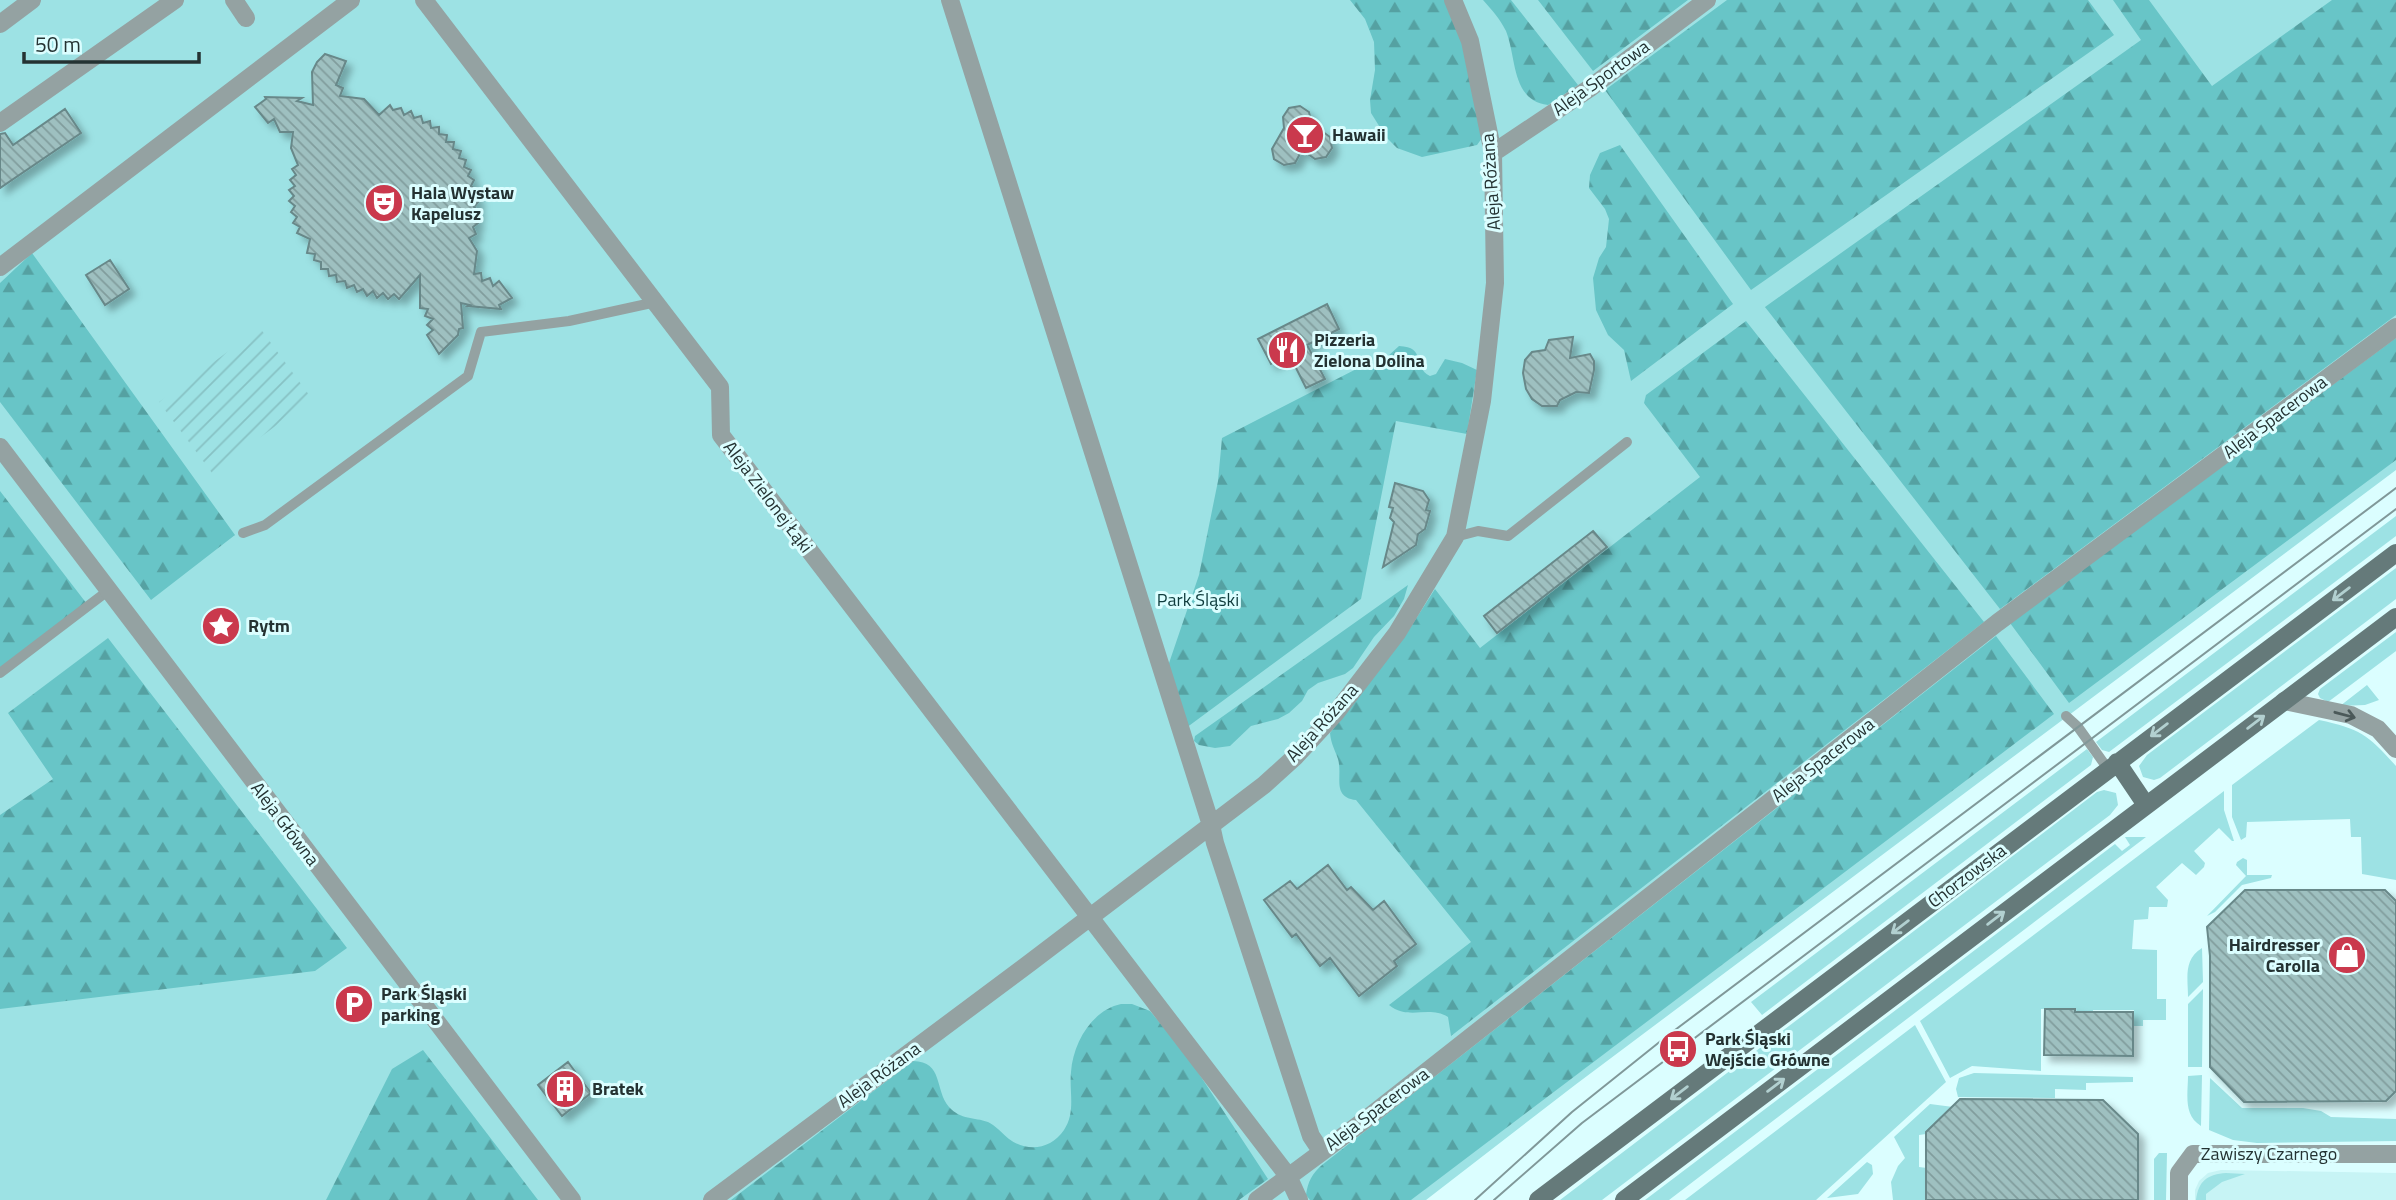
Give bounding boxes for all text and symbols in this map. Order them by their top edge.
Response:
scale bar [24,21,200,65]
text: 50 m [35,28,81,60]
street label: Aleja Sportowa [1547,33,1655,122]
bar icon: Hawaii [1284,114,1326,156]
place label: Hawaii [1332,121,1386,148]
street label: Aleja Różana [1474,133,1507,231]
place label: Hala Wystaw Kapelusz [411,179,514,227]
theatre icon: Hala Wystaw Kapelusz [363,182,405,224]
place label: Pizzeria Zielona Dolina [1314,326,1425,374]
restaurant icon: Pizzeria Zielona Dolina [1266,329,1308,371]
street label: Aleja Spacerowa [2217,368,2332,465]
street label: Aleja Zielonej Łąki [717,435,820,558]
park label: Park Śląski [1157,586,1239,613]
one-way arrow [2332,586,2351,601]
place icon: Rytm [200,605,242,647]
place label: Rytm [248,612,290,639]
street label: Aleja Różana [1279,678,1364,768]
one-way arrow [2333,709,2356,722]
street label: Aleja Spacerowa [1765,711,1880,808]
one-way arrow [2246,714,2265,729]
one-way arrow [2151,723,2169,738]
street label: Aleja Główna [245,776,326,872]
street label: Chorzowska [1922,837,2012,914]
one-way arrow [1987,911,2006,926]
one-way arrow [1891,919,1910,934]
place label: Hairdresser Carolla [2229,931,2320,979]
shop icon: Hairdresser Carolla [2326,934,2368,976]
place label: Park Śląski parking [381,980,467,1028]
parking icon: Park Śląski parking [333,983,375,1025]
place label: Park Śląski Wejście Główne [1705,1025,1830,1073]
bus stop icon: Park Śląski Wejście Główne [1657,1028,1699,1070]
street label: Aleja Różana [831,1035,926,1114]
street label: Aleja Spacerowa [1319,1060,1434,1157]
building icon: Bratek [544,1068,586,1110]
place label: Bratek [592,1075,645,1102]
one-way arrow [1766,1078,1785,1092]
one-way arrow [1670,1086,1689,1101]
street label: Zawiszy Czarnego [2201,1140,2337,1167]

